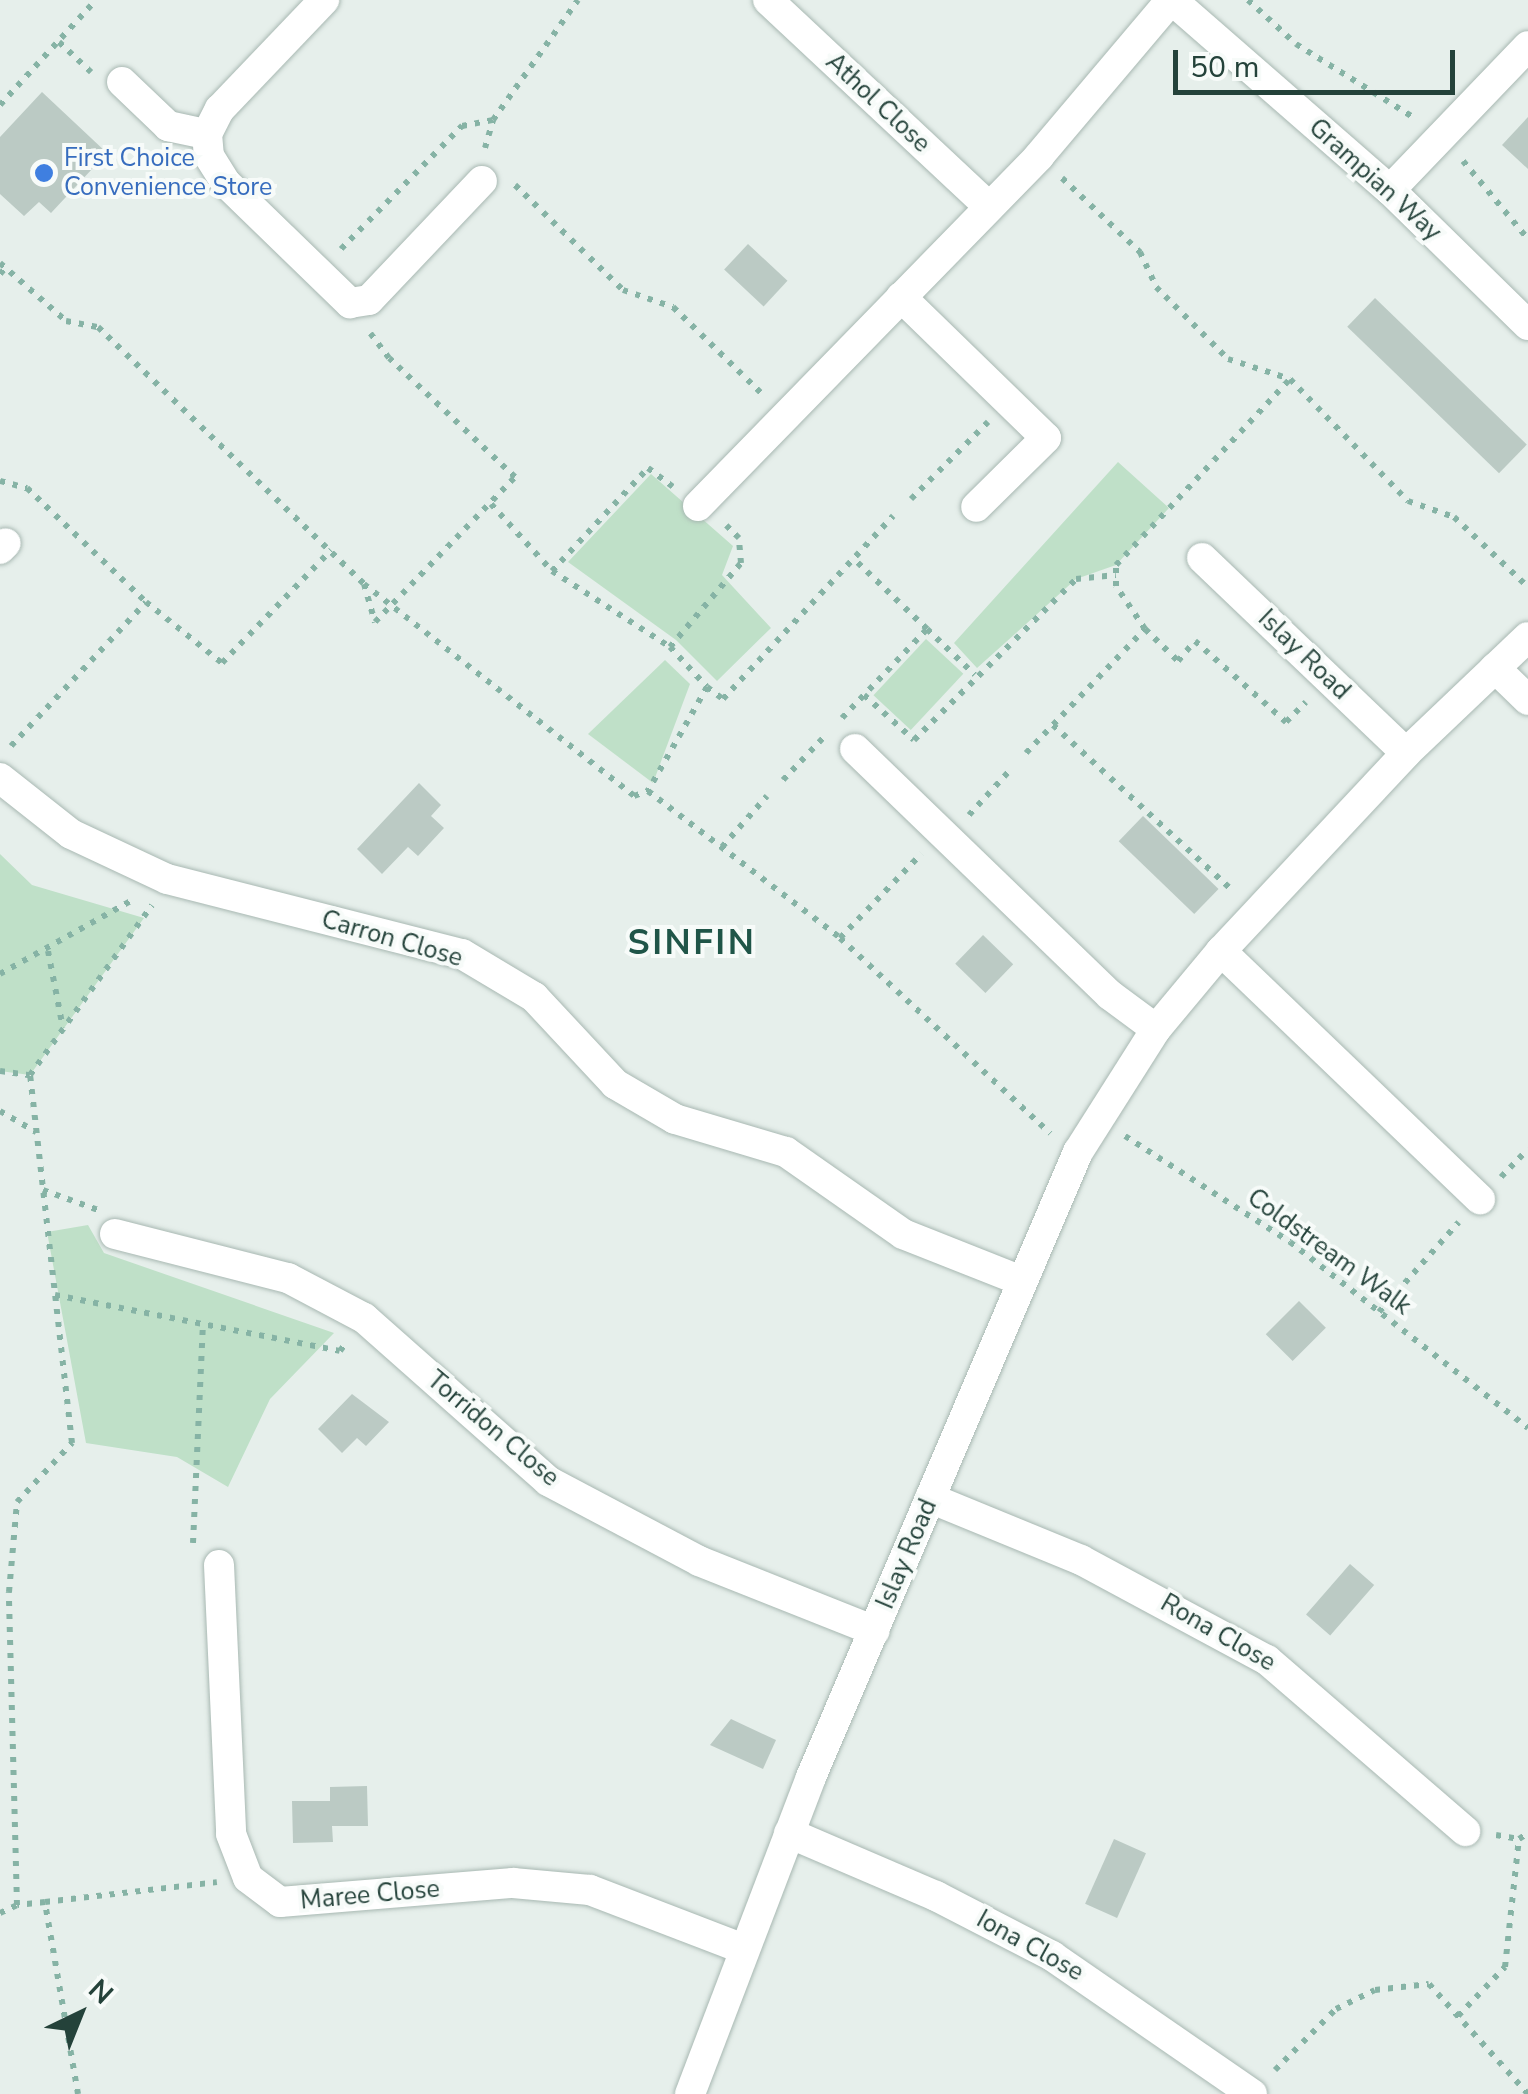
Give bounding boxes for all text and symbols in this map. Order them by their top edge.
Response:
scale bar [1178,30,1460,92]
street label: Athol Close [820,47,936,159]
text: 50 m [1190,47,1259,88]
street label: Grampian Way [1303,113,1447,247]
place label: First Choice Convenience Store [64,144,272,203]
marker: First Choice Convenience Store [33,162,55,184]
street label: Islay Road [1252,604,1356,706]
street label: Carron Close [318,905,466,973]
district label: SINFIN [628,922,756,964]
street label: Coldstream Walk [1241,1183,1417,1321]
street label: Torridon Close [421,1365,565,1493]
street label: Islay Road [870,1495,944,1613]
street label: Rona Close [1155,1588,1281,1678]
street label: Maree Close [299,1874,441,1916]
street label: Iona Close [971,1904,1089,1988]
north arrow [30,1964,130,2064]
text: N [80,1971,121,2013]

